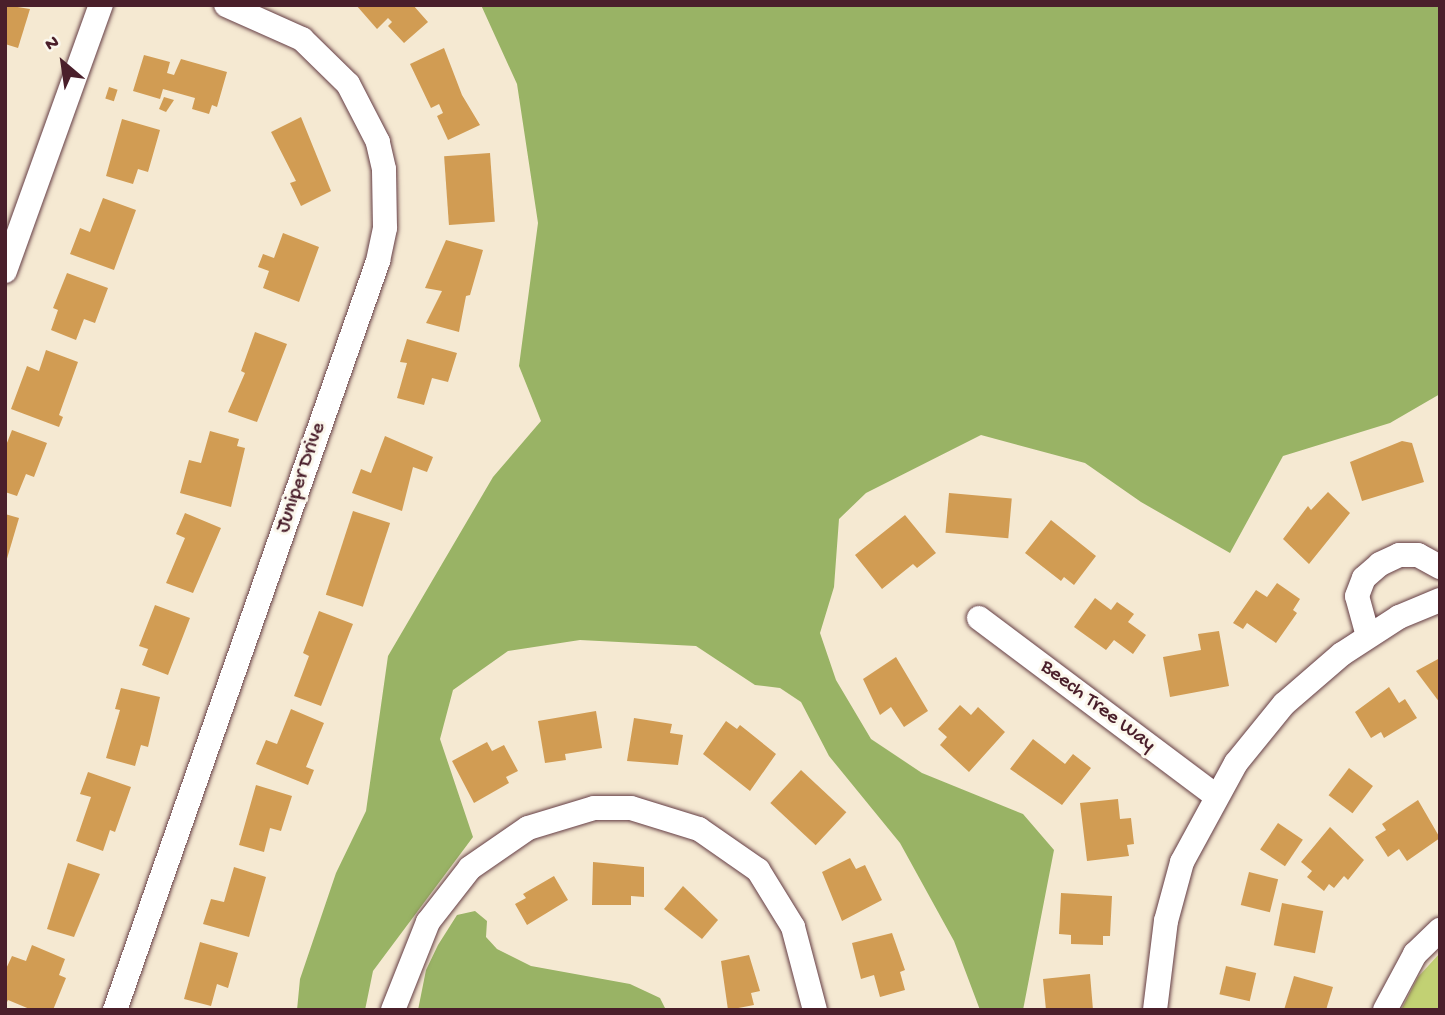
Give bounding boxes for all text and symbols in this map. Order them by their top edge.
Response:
north arrow [28,28,98,98]
text: N [42,31,64,57]
street label: Juniper Drive [271,420,333,536]
street label: Beech Tree Way [1034,655,1160,759]

